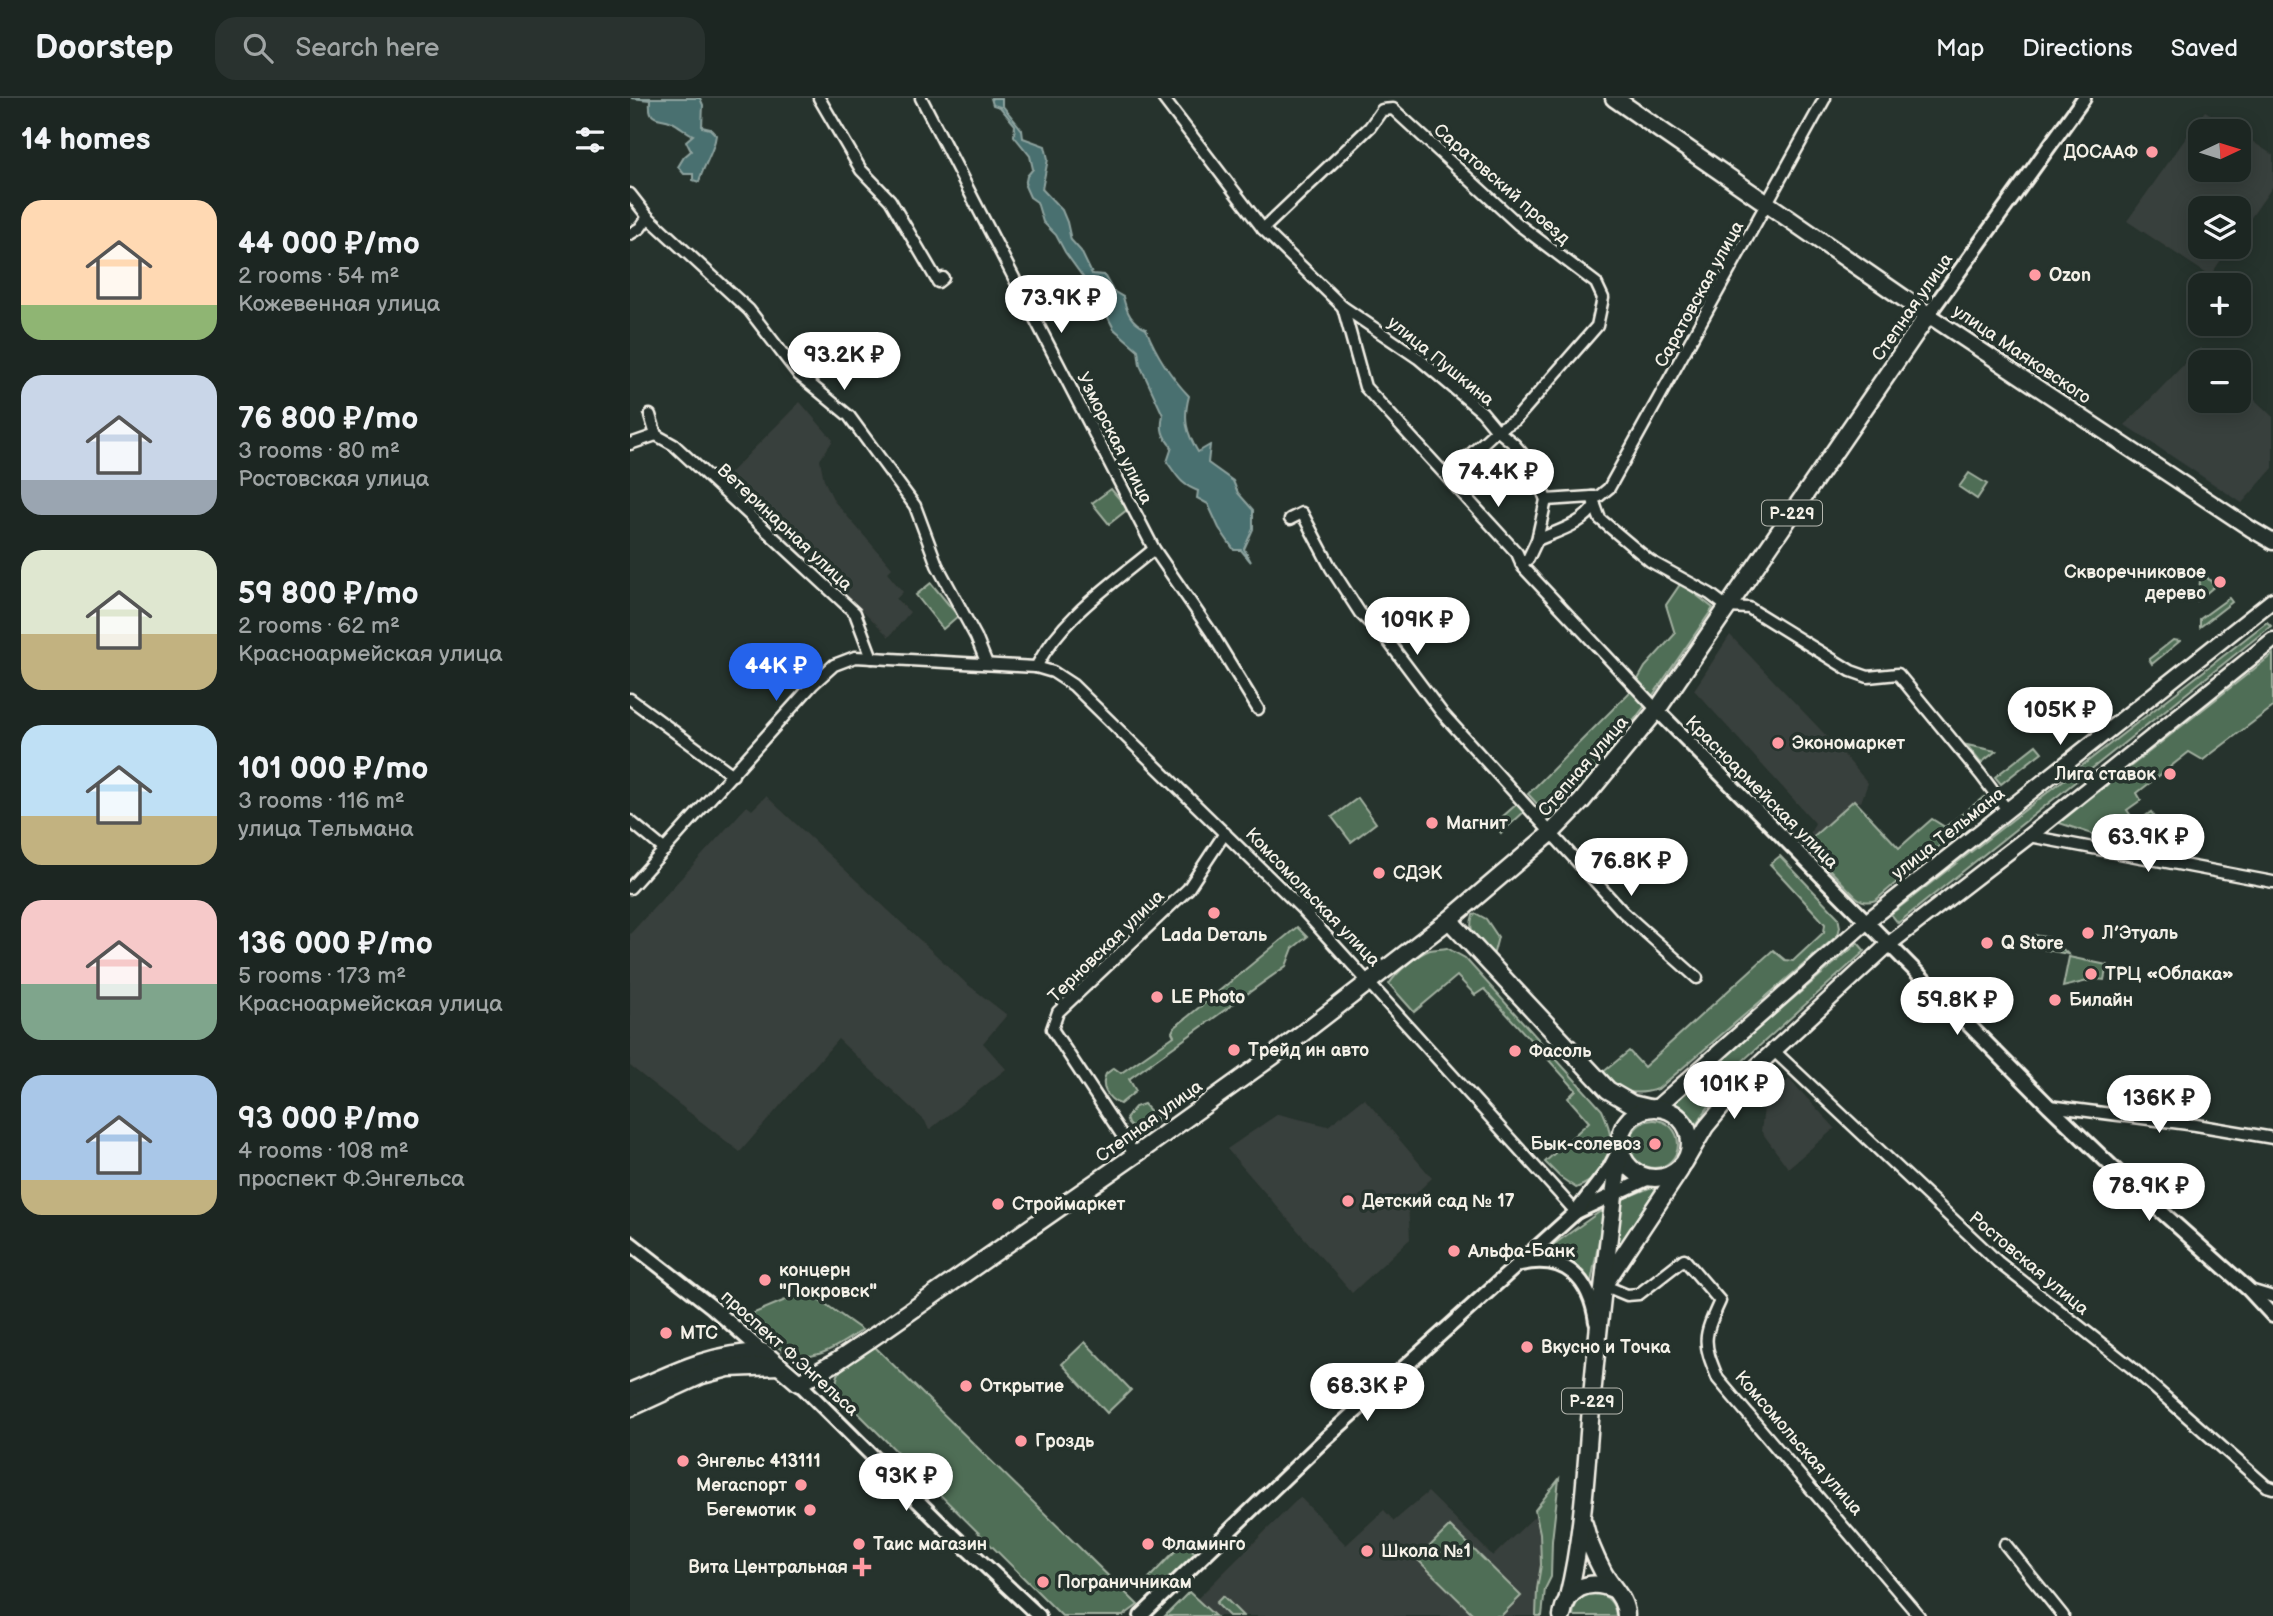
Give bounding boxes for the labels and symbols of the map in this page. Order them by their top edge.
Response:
street label: Саратовский проезд [1429,119,1574,249]
north arrow [2188,119,2250,182]
place label: ДОСААФ [2064,142,2138,163]
marker: ДОСААФ [2144,144,2160,160]
street label: Саратовская улица [1651,217,1749,371]
street label: Степная улица [1868,249,1957,365]
place label: Ozon [2049,265,2091,286]
marker: Ozon [2027,267,2043,283]
pin: 73.9K ₽ [996,275,1126,335]
street label: улица Маяковского [1949,300,2095,408]
street label: улица Пушкина [1383,312,1498,411]
pin: 93.2K ₽ [779,332,909,392]
street label: Узморская улица [1072,369,1157,508]
pin: 74.4K ₽ [1433,450,1563,509]
street label: Ветеринарная улица [713,459,857,595]
road number: Р-229 [1762,500,1822,526]
place label: Скворечниковое дерево [2064,562,2206,604]
marker: Скворечниковое дерево [2212,574,2228,590]
pin: 109K ₽ [1360,598,1474,657]
pin: 44K ₽ [727,644,825,703]
pin: 105K ₽ [2003,688,2117,747]
street label: Степная улица [1534,711,1633,821]
street label: Красноармейская улица [1681,712,1843,873]
place label: Экономаркет [1792,733,1906,754]
marker: Экономаркет [1770,735,1786,751]
place label: Лига ставок [2054,764,2156,785]
marker: Лига ставок [2162,766,2178,782]
street label: улица Тельмана [1888,783,2009,884]
place label: Магнит [1446,813,1508,834]
pin: 63.9K ₽ [2083,814,2213,874]
marker: Магнит [1424,815,1440,831]
street label: Комсомольская улица [1241,824,1385,971]
pin: 76.8K ₽ [1566,838,1696,898]
place label: СДЭК [1393,863,1443,884]
marker: СДЭК [1371,865,1387,881]
street label: Терновская улица [1044,885,1169,1007]
marker: Lada Dеталь [1206,905,1222,921]
place label: Л’Этуаль [2101,923,2179,944]
place label: Lada Dеталь [1161,925,1268,946]
marker: Л’Этуаль [2080,925,2096,941]
place label: Q Store [2001,933,2064,954]
marker: Q Store [1979,935,1995,951]
place label: ТРЦ «Облака» [2105,964,2234,985]
marker: ТРЦ «Облака» [2083,966,2099,982]
pin: 59.8K ₽ [1892,978,2022,1037]
place label: LE Photo [1171,987,1245,1008]
marker: LE Photo [1149,989,1165,1005]
place label: Билайн [2069,990,2133,1011]
marker: Билайн [2047,992,2063,1008]
place label: Трейд ин авто [1248,1040,1369,1061]
place label: Фасоль [1529,1041,1592,1062]
marker: Трейд ин авто [1226,1042,1242,1058]
marker: Фасоль [1507,1043,1523,1059]
pin: 101K ₽ [1677,1062,1791,1121]
street label: Степная улица [1092,1076,1207,1167]
pin: 136K ₽ [2102,1076,2216,1135]
place label: Бык-солевоз [1531,1134,1641,1155]
marker: Бык-солевоз [1647,1136,1663,1152]
pin: 78.9K ₽ [2084,1164,2214,1223]
place label: Детский сад № 17 [1362,1191,1515,1212]
marker: Детский сад № 17 [1340,1193,1356,1209]
place label: Строймаркет [1012,1194,1126,1215]
marker: Строймаркет [990,1196,1006,1212]
street label: Ростовская улица [1965,1207,2093,1320]
place label: Альфа-Банк [1467,1241,1575,1262]
marker: Альфа-Банк [1446,1243,1462,1259]
place label: концерн "Покровск" [779,1260,877,1302]
marker: концерн "Покровск" [757,1272,773,1288]
street label: проспект Ф.Энгельса [717,1286,863,1421]
place label: МТС [680,1323,718,1344]
marker: МТС [658,1325,674,1341]
place label: Вкусно и Точка [1541,1337,1671,1358]
marker: Вкусно и Точка [1519,1339,1535,1355]
pin: 68.3K ₽ [1302,1364,1432,1423]
street label: Комсомольская улица [1730,1367,1867,1520]
place label: Открытие [980,1376,1064,1397]
marker: Открытие [958,1378,974,1394]
road number: Р-229 [1562,1388,1622,1414]
place label: Гроздь [1035,1431,1095,1452]
marker: Гроздь [1013,1433,1029,1449]
place label: Энгельс 413111 [697,1451,821,1472]
marker: Энгельс 413111 [675,1453,691,1469]
pin: 93K ₽ [857,1454,955,1513]
place label: Мегаспорт [696,1475,787,1496]
marker: Мегаспорт [793,1477,809,1493]
place label: Бегемотик [706,1500,796,1521]
marker: Бегемотик [802,1502,818,1518]
place label: Таис магазин [873,1534,987,1555]
place label: Фламинго [1162,1534,1246,1555]
marker: Таис магазин [851,1536,867,1552]
marker: Фламинго [1140,1536,1156,1552]
place label: Школа №1 [1381,1541,1471,1562]
marker: Школа №1 [1359,1543,1375,1559]
place label: Вита Центральная [688,1557,848,1578]
marker: Вита Центральная [854,1559,870,1575]
place label: Пограничникам [1057,1572,1192,1593]
marker: Пограничникам [1035,1574,1051,1590]

